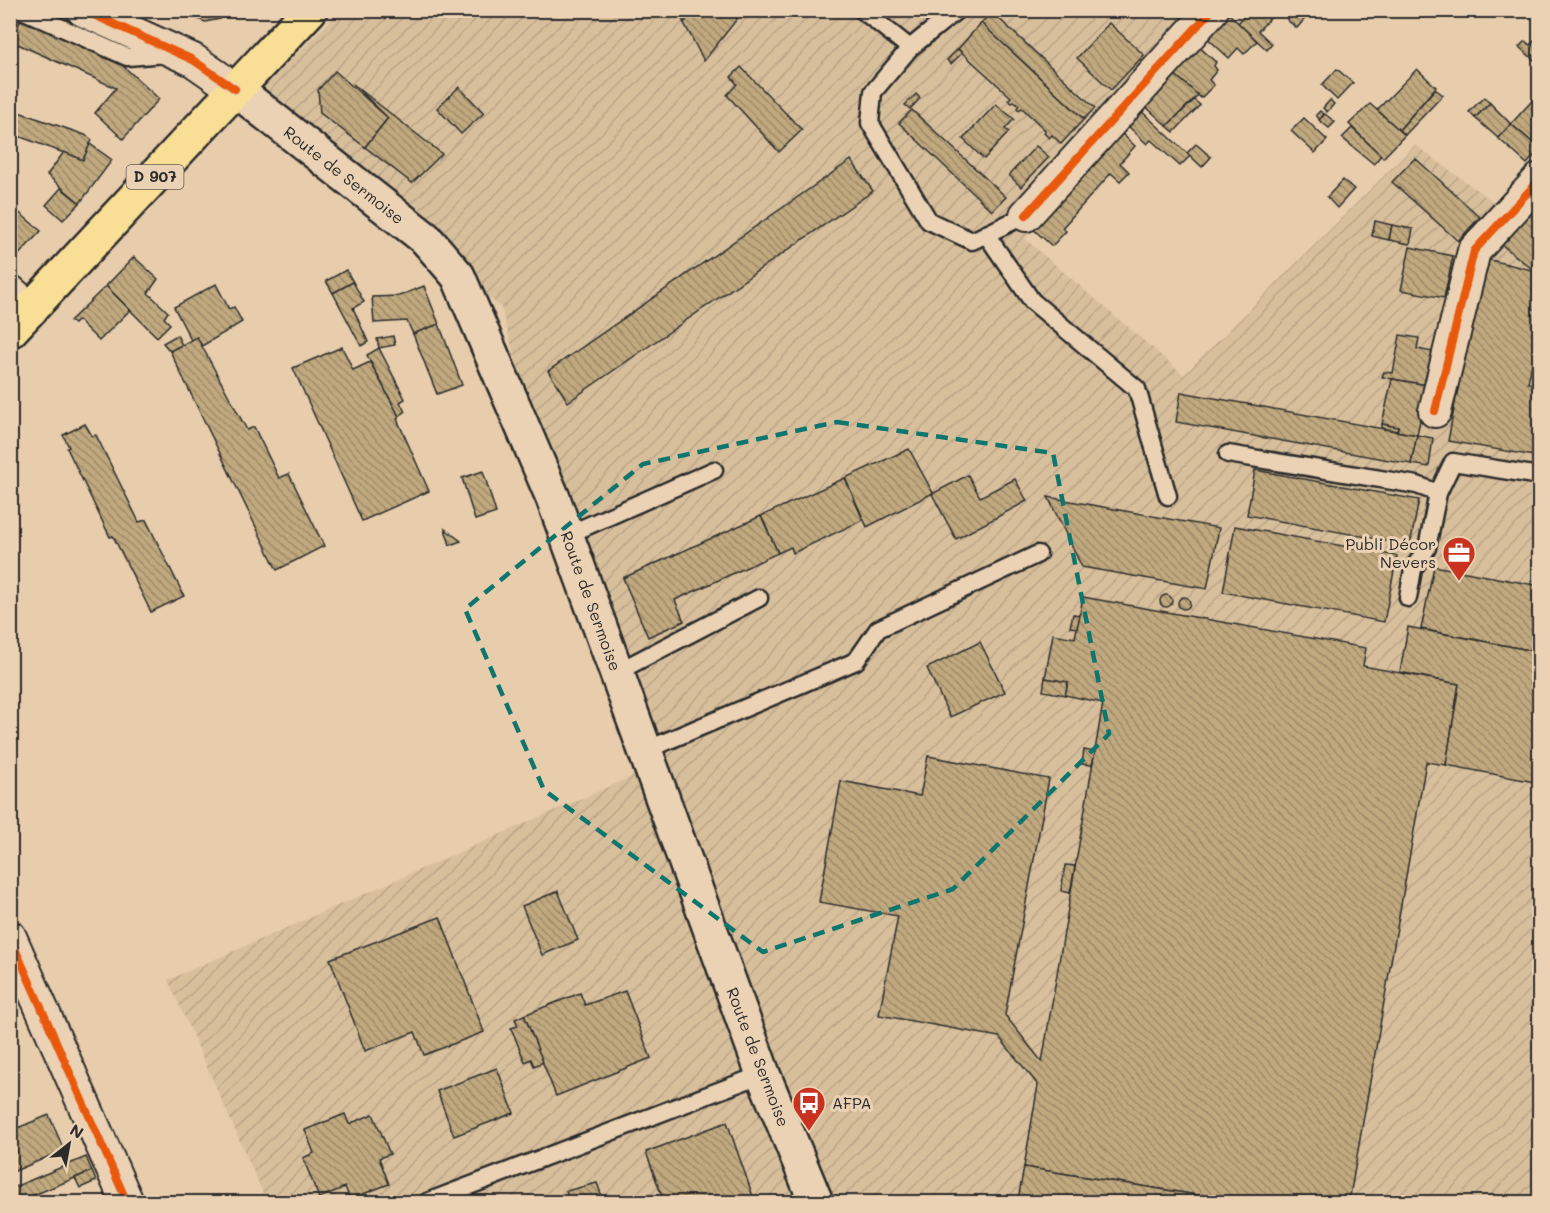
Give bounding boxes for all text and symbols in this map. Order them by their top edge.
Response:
street label: Route de Sermoise [280,121,409,228]
road number: D 907 [126,165,184,189]
street label: Route de Sermoise [556,528,627,674]
place label: Publi Décor Nevers [1345,533,1436,572]
office icon: Publi Décor Nevers [1441,535,1477,582]
street label: Route de Sermoise [722,984,795,1129]
bus stop icon: AFPA [791,1085,827,1132]
place label: AFPA [832,1092,872,1113]
north arrow [39,1114,99,1174]
text: N [66,1119,88,1143]

